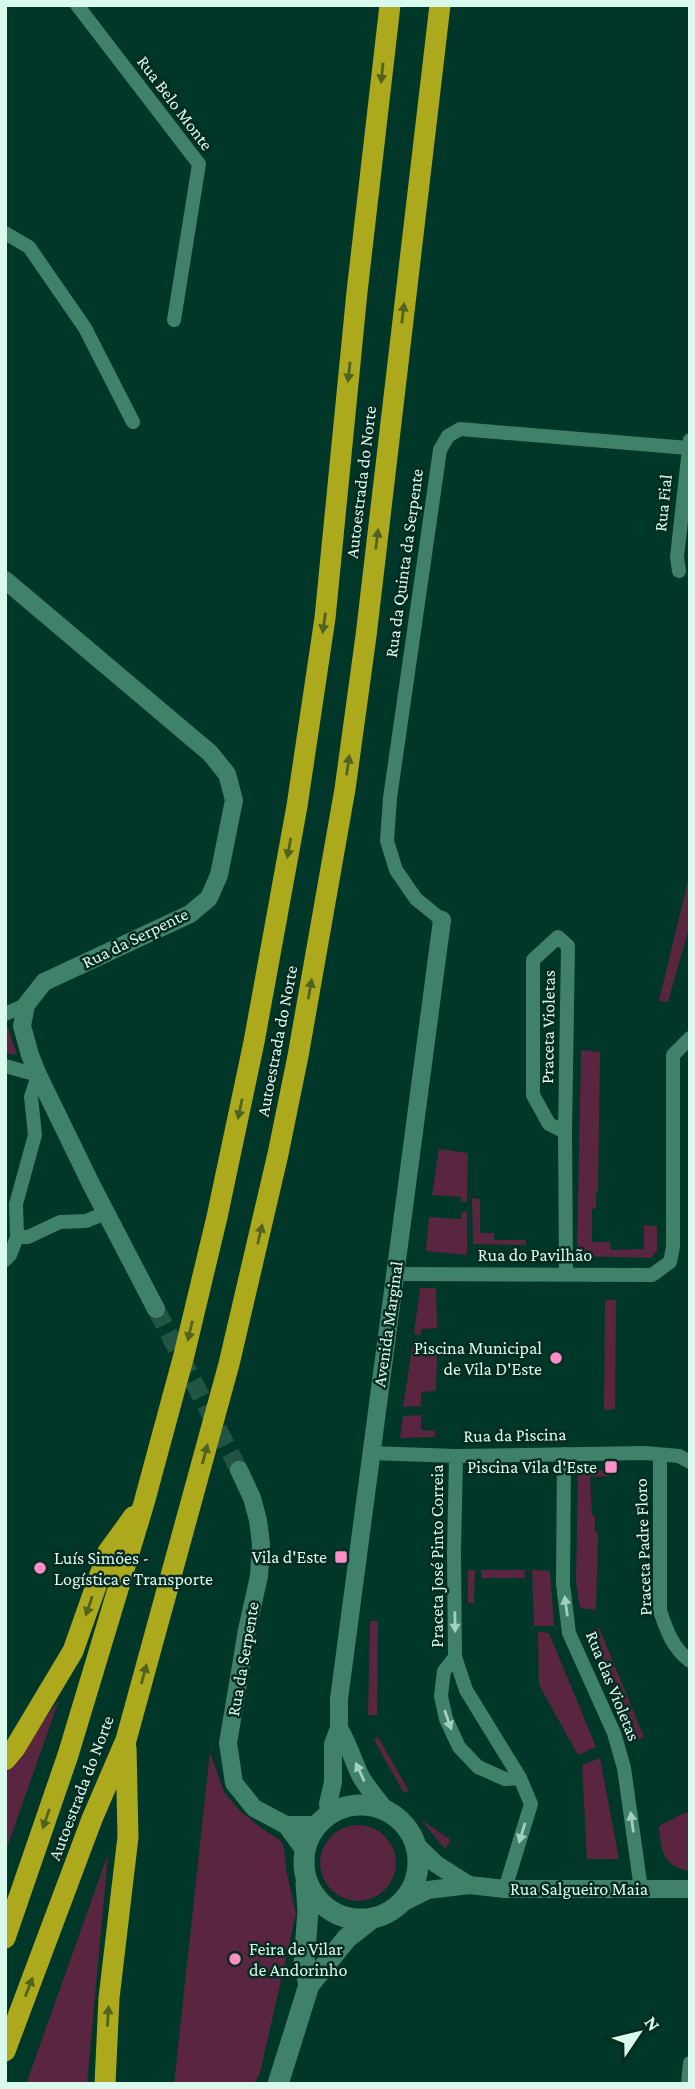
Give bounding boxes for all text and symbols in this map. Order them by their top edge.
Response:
street label: Rua Belo Monte [133,52,217,154]
one-way arrow [376,62,387,84]
one-way arrow [398,302,409,324]
one-way arrow [343,361,354,383]
street label: Autoestrada do Norte [342,405,380,559]
street label: Rua da Quinta da Serpente [381,467,427,659]
street label: Rua Fial [650,473,676,533]
one-way arrow [372,528,383,550]
one-way arrow [319,612,330,634]
one-way arrow [343,753,354,775]
one-way arrow [283,837,294,859]
street label: Rua da Serpente [79,904,191,972]
street label: Autoestrada do Norte [253,964,301,1118]
street label: Praceta Violetas [537,970,559,1084]
one-way arrow [305,978,316,1000]
one-way arrow [234,1098,245,1120]
one-way arrow [254,1223,265,1245]
street label: Rua do Pavilhão [478,1245,592,1265]
street label: Avenida Marginal [369,1259,407,1388]
one-way arrow [184,1320,195,1342]
place label: Piscina Municipal de Vila D'Este [414,1338,542,1379]
marker: Piscina Municipal de Vila D'Este [548,1350,564,1366]
street label: Rua da Piscina [463,1424,567,1446]
one-way arrow [200,1444,210,1465]
place label: Piscina Vila d'Este [467,1457,597,1477]
marker: Piscina Vila d'Este [603,1459,619,1475]
street label: Praceta José Pinto Correia [427,1464,447,1648]
street label: Praceta Padre Floro [631,1478,655,1616]
place label: Vila d'Este [252,1547,327,1567]
place label: Luís Simões - Logística e Transporte [54,1548,213,1589]
marker: Vila d'Este [333,1549,349,1565]
marker: Luís Simões - Logística e Transporte [32,1560,48,1576]
one-way arrow [83,1595,94,1616]
one-way arrow [560,1595,571,1617]
street label: Rua da Serpente [223,1600,263,1718]
one-way arrow [449,1611,461,1633]
street label: Rua das Violetas [582,1628,644,1744]
one-way arrow [139,1663,150,1685]
one-way arrow [443,1710,454,1731]
street label: Autoestrada do Norte [44,1713,118,1863]
one-way arrow [354,1762,366,1782]
one-way arrow [40,1809,51,1830]
one-way arrow [626,1810,637,1832]
one-way arrow [517,1823,527,1844]
street label: Rua Salgueiro Maia [510,1879,648,1899]
place label: Feira de Vilar de Andorinho [249,1939,348,1980]
marker: Feira de Vilar de Andorinho [227,1951,243,1967]
one-way arrow [24,1977,35,1998]
north arrow [604,1998,674,2068]
one-way arrow [103,2004,114,2026]
text: N [640,2012,665,2035]

